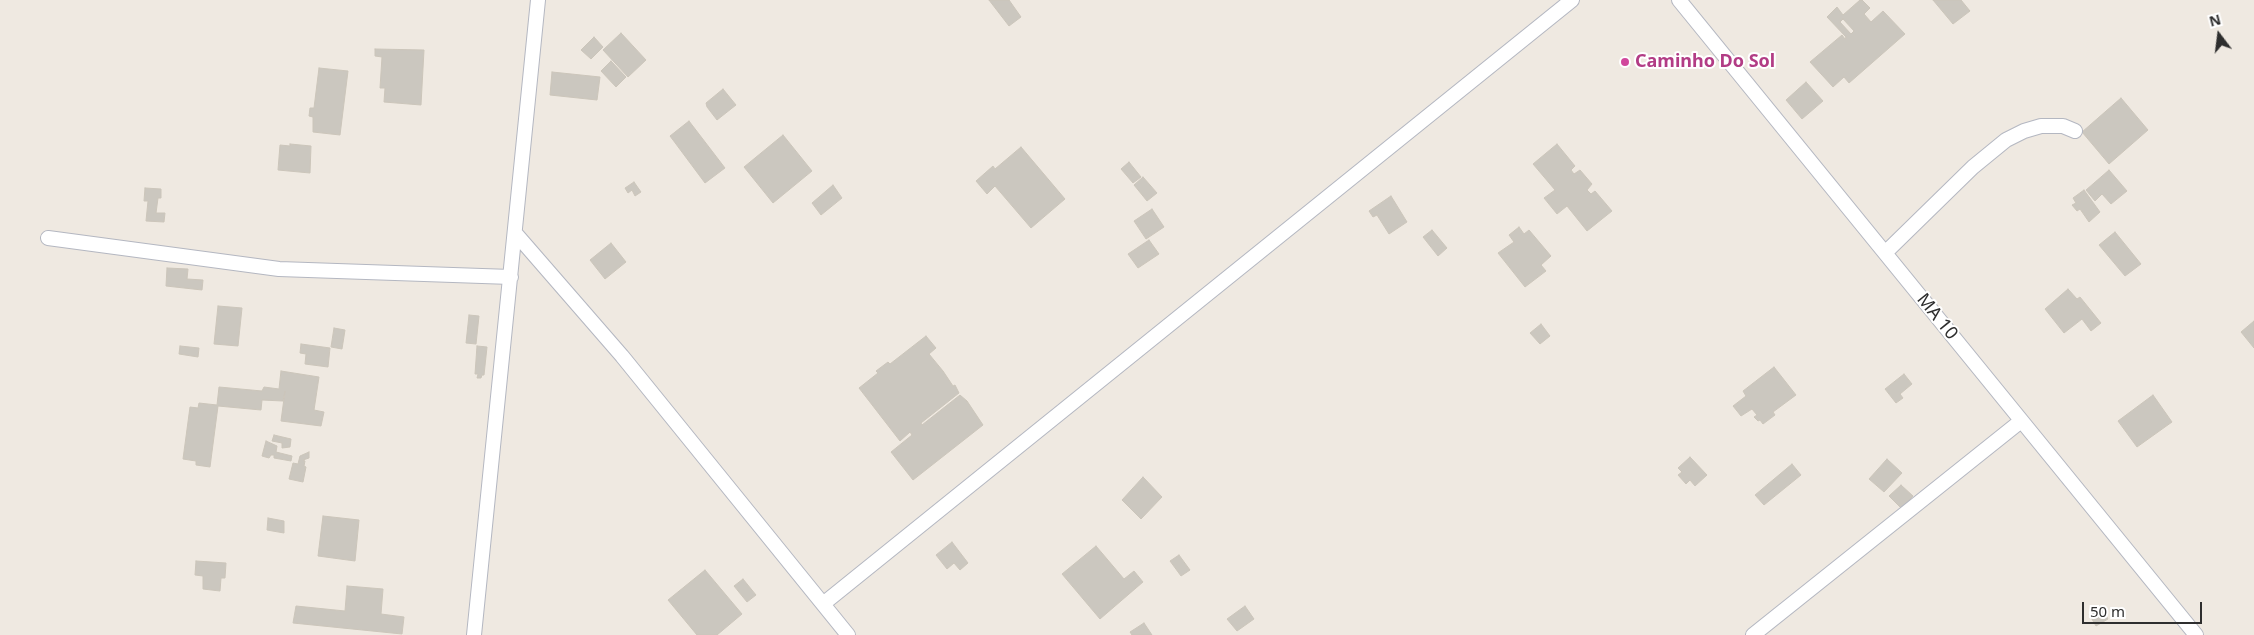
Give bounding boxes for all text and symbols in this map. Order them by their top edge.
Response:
text: N [2207,9,2223,31]
north arrow [2194,10,2244,60]
place label: Caminho Do Sol [1635,51,1775,73]
marker: Caminho Do Sol [1619,56,1631,68]
street label: MA 10 [1912,290,1962,344]
scale bar [2084,592,2204,624]
text: 50 m [2090,601,2125,621]

